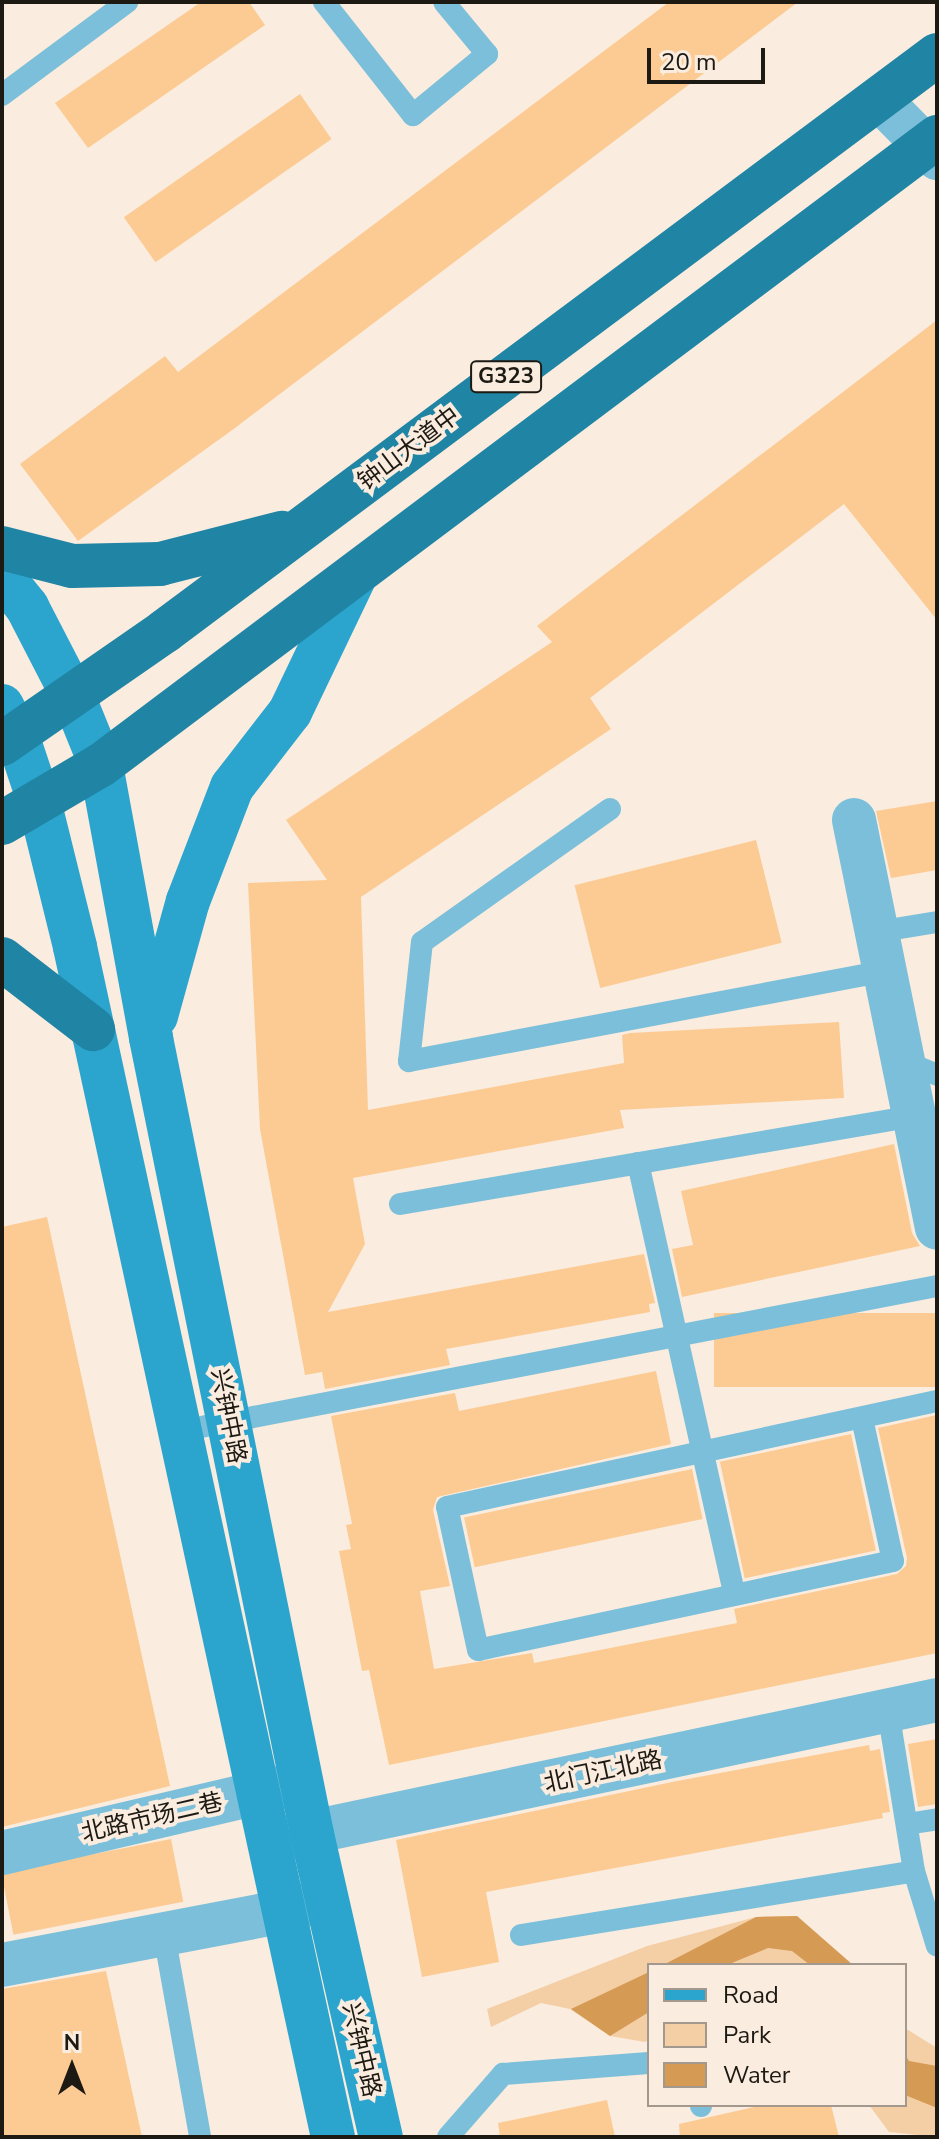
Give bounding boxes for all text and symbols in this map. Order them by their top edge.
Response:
scale bar [651,32,769,82]
text: 20 m [661,46,717,78]
road number: G323 [470,359,542,395]
street label: 钟山大道中 [352,401,466,497]
street label: 兴钟中路 [205,1366,251,1466]
street label: 北门江北路 [541,1745,665,1799]
street label: 北路市场二巷 [79,1788,225,1848]
legend [647,1963,907,2107]
text: Road [723,1979,779,2011]
street label: 兴钟中路 [336,2000,386,2100]
text: Park [723,2019,771,2051]
north arrow [32,2027,112,2107]
text: N [64,2028,80,2058]
text: Water [723,2059,790,2091]

